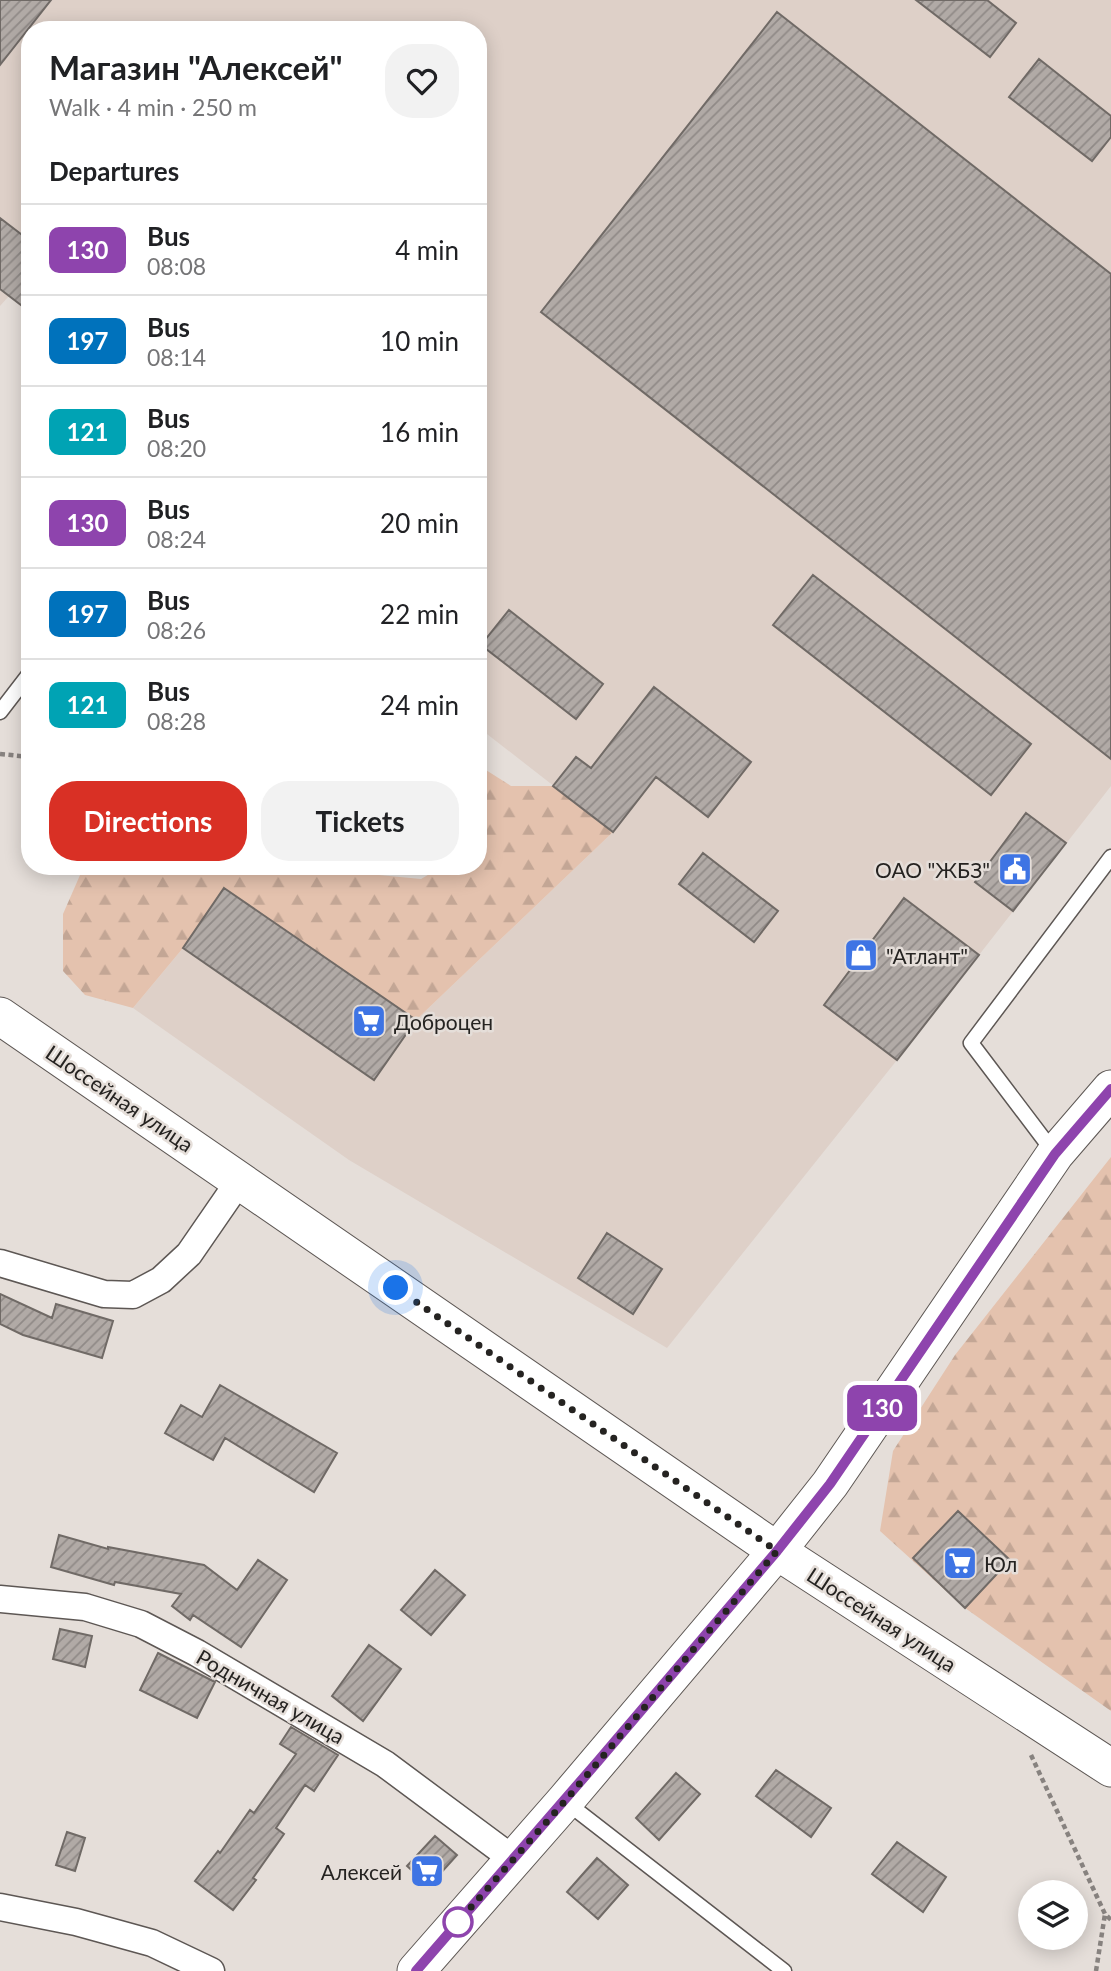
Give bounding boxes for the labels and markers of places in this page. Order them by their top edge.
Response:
public building icon: ОАО "ЖБЗ" [996,850,1034,888]
place label: ОАО "ЖБЗ" [875,857,990,882]
shop icon: "Атлант" [842,936,880,974]
place label: "Атлант" [886,943,968,968]
supermarket icon: Доброцен [350,1002,388,1040]
place label: Доброцен [394,1009,493,1034]
supermarket icon: Юл [941,1544,979,1582]
place label: Юл [984,1551,1017,1576]
supermarket icon: Алексей [408,1852,446,1890]
place label: Алексей [321,1859,402,1884]
unlabelled marker [443,1907,473,1937]

